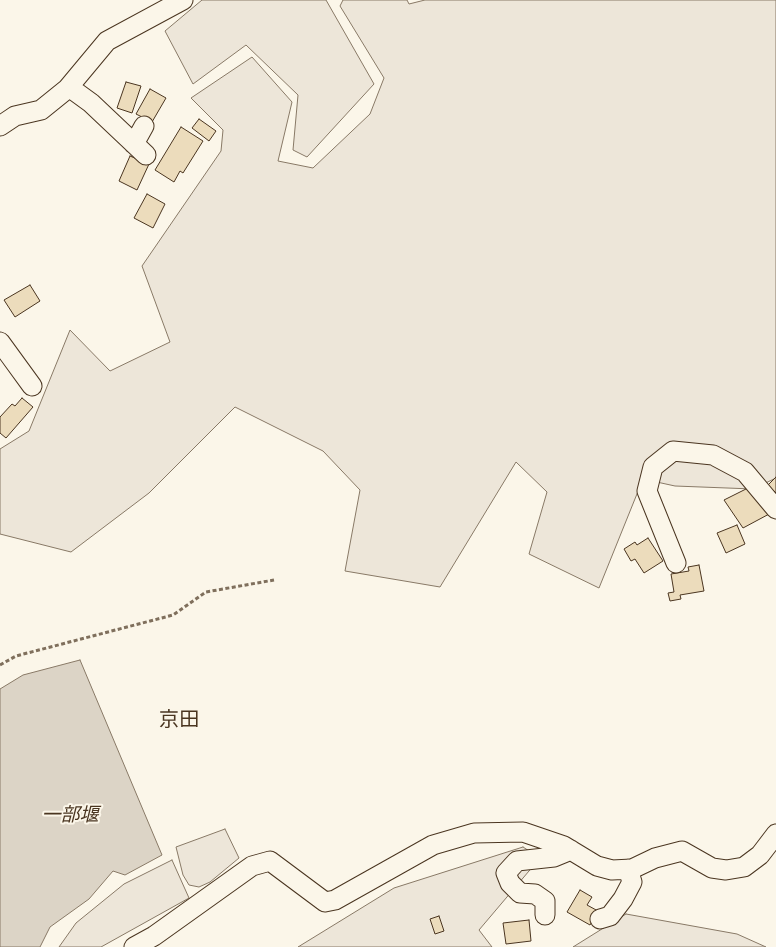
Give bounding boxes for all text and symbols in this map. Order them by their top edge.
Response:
district label: 京田 [159,708,199,732]
water label: 一部堰 [42,804,98,826]

